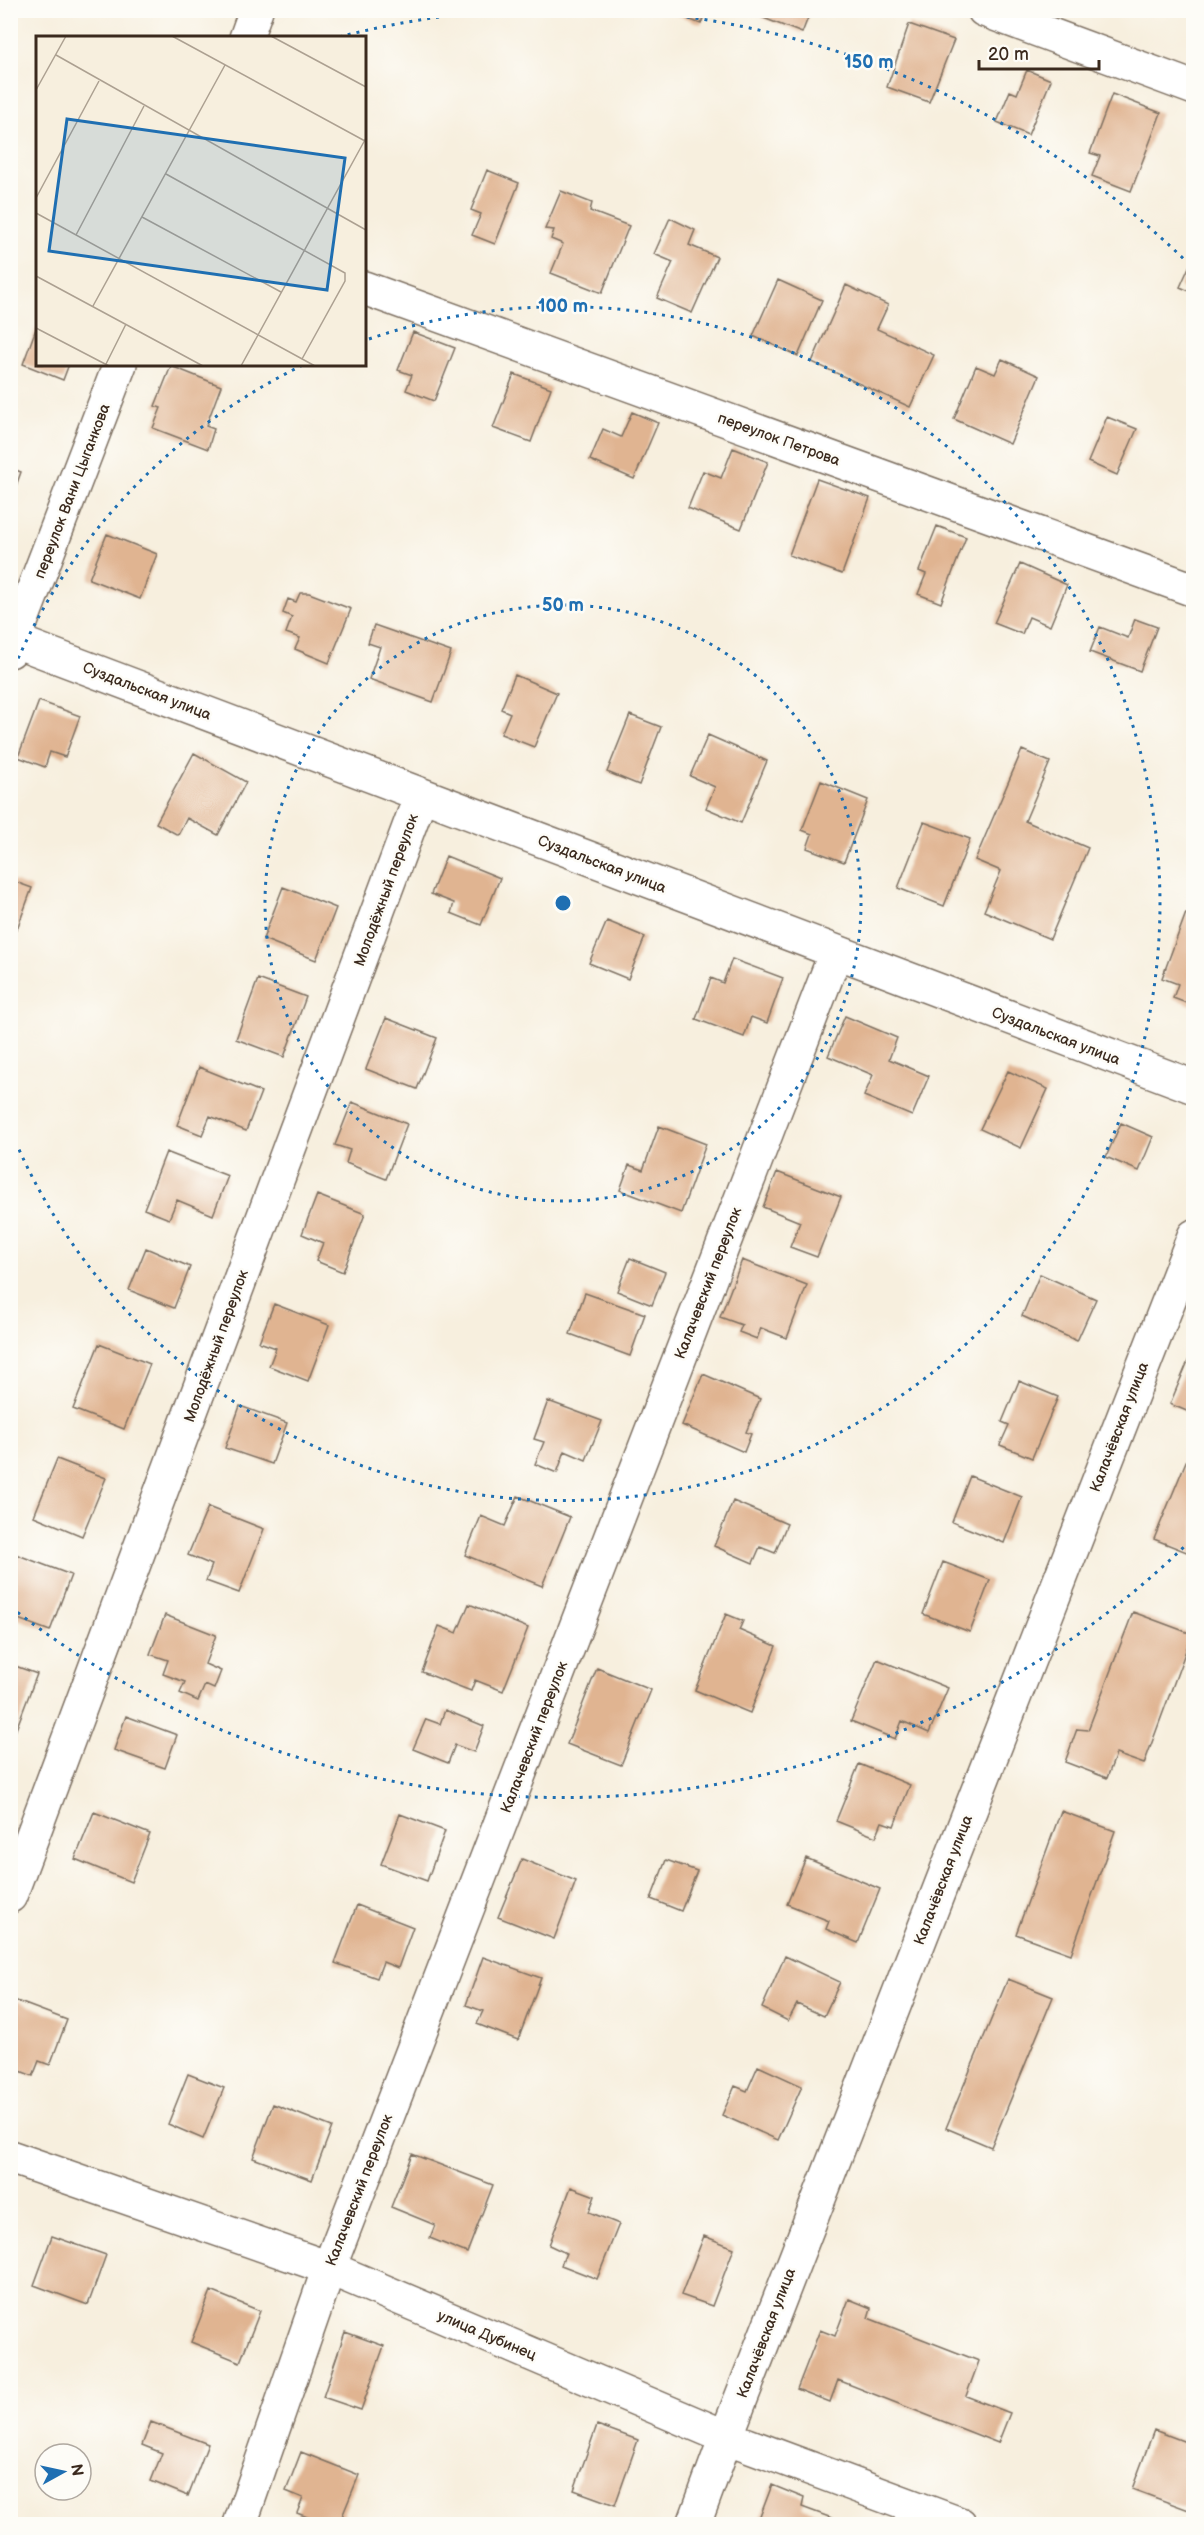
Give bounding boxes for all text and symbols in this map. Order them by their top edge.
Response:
scale bar [979,33,1099,71]
inset map [36,36,366,366]
text: 20 m [988,44,1029,65]
text: 150 m [844,52,894,73]
text: 100 m [538,296,588,317]
street label: переулок Вани Цыганкова [30,401,115,581]
street label: переулок Петрова [715,409,843,470]
text: 50 m [542,595,584,616]
street label: Суздальская улица [80,658,214,725]
street label: Молодёжный переулок [350,811,423,969]
street label: Суздальская улица [535,831,669,898]
centre of rings [553,893,573,913]
street label: Суздальская улица [989,1003,1123,1070]
street label: Калачевский переулок [671,1204,746,1362]
street label: Молодёжный переулок [180,1267,253,1425]
street label: Калачёвская улица [1086,1359,1153,1495]
street label: Калачевский переулок [497,1658,572,1816]
street label: Калачёвская улица [910,1812,977,1948]
street label: Калачевский переулок [322,2111,397,2269]
street label: Калачёвская улица [733,2265,800,2401]
street label: улица Дубинец [435,2306,539,2365]
north arrow [33,2442,93,2502]
text: N [66,2463,87,2477]

